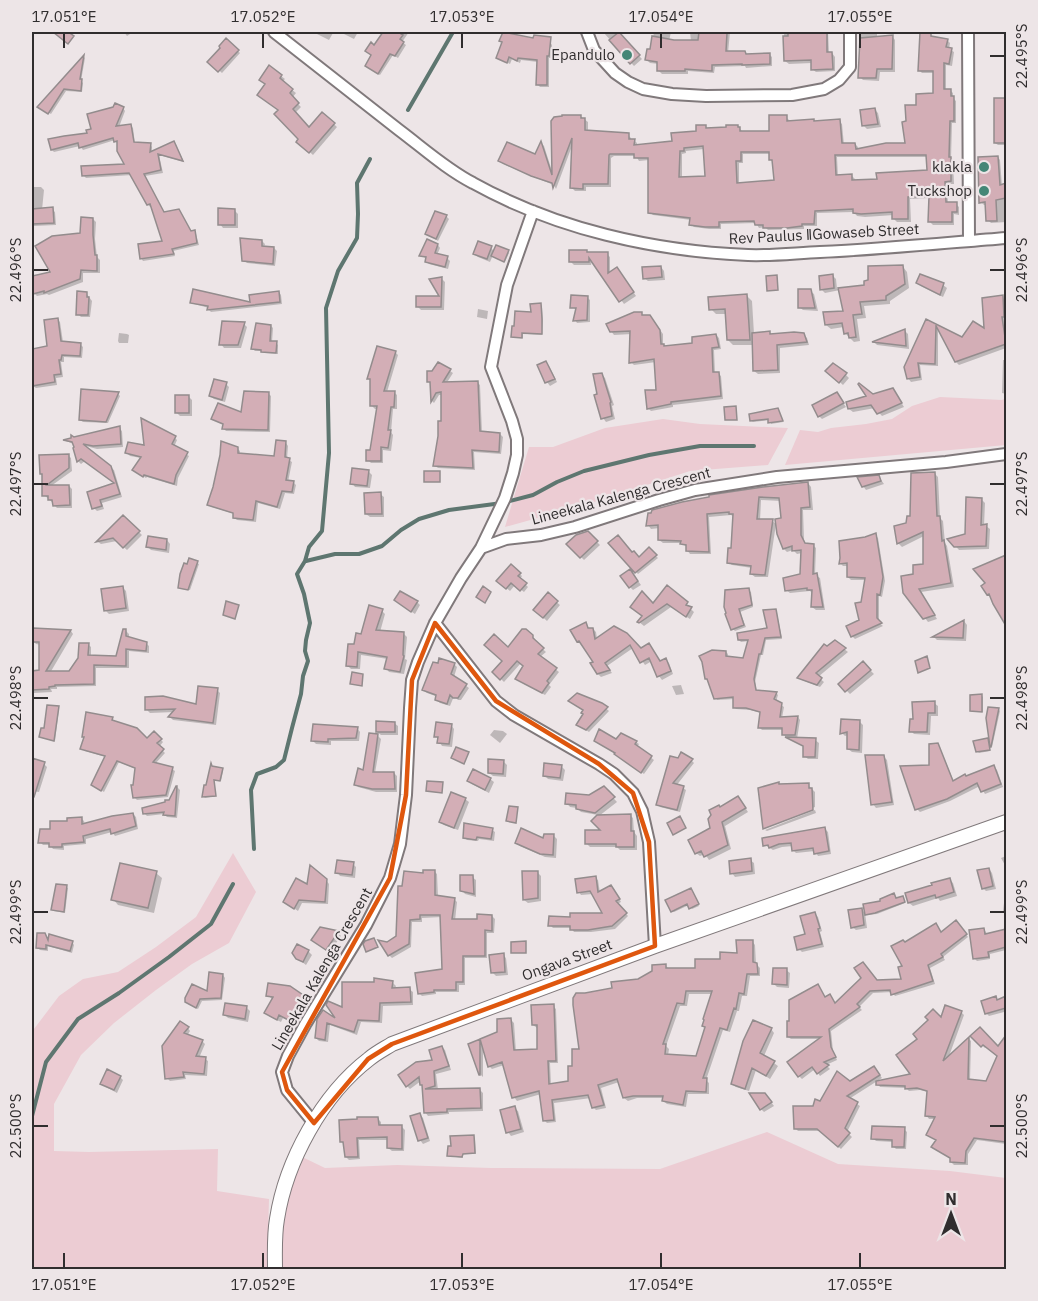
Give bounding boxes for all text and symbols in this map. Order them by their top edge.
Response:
text: 17.051°E [32,7,96,26]
text: 17.052°E [231,7,295,26]
text: 17.053°E [430,7,494,26]
text: 17.054°E [629,7,693,26]
text: 17.055°E [828,7,892,26]
text: 22.495°S [1012,24,1031,88]
place label: Epandulo [551,45,615,64]
marker: Epandulo [620,48,634,62]
place label: klakla [932,157,972,176]
marker: klakla [977,160,991,174]
place label: Tuckshop [907,181,972,200]
marker: Tuckshop [977,184,991,198]
street label: Rev Paulus ǁGowaseb Street [728,219,920,248]
text: 22.496°S [6,238,25,302]
text: 22.496°S [1012,238,1031,302]
text: 22.497°S [6,452,25,516]
text: 22.497°S [1012,452,1031,516]
street label: Lineekala Kalenga Crescent [529,462,713,529]
text: 22.498°S [6,666,25,730]
text: 22.498°S [1012,666,1031,730]
text: 22.499°S [6,880,25,944]
text: 22.499°S [1012,880,1031,944]
street label: Lineekala Kalenga Crescent [267,884,376,1054]
street label: Ongava Street [519,934,615,985]
text: 22.500°S [6,1094,25,1158]
text: 22.500°S [1012,1094,1031,1158]
north arrow [921,1184,981,1244]
text: N [945,1189,957,1209]
text: 17.051°E [32,1275,96,1294]
text: 17.052°E [231,1275,295,1294]
text: 17.053°E [430,1275,494,1294]
text: 17.054°E [629,1275,693,1294]
text: 17.055°E [828,1275,892,1294]

